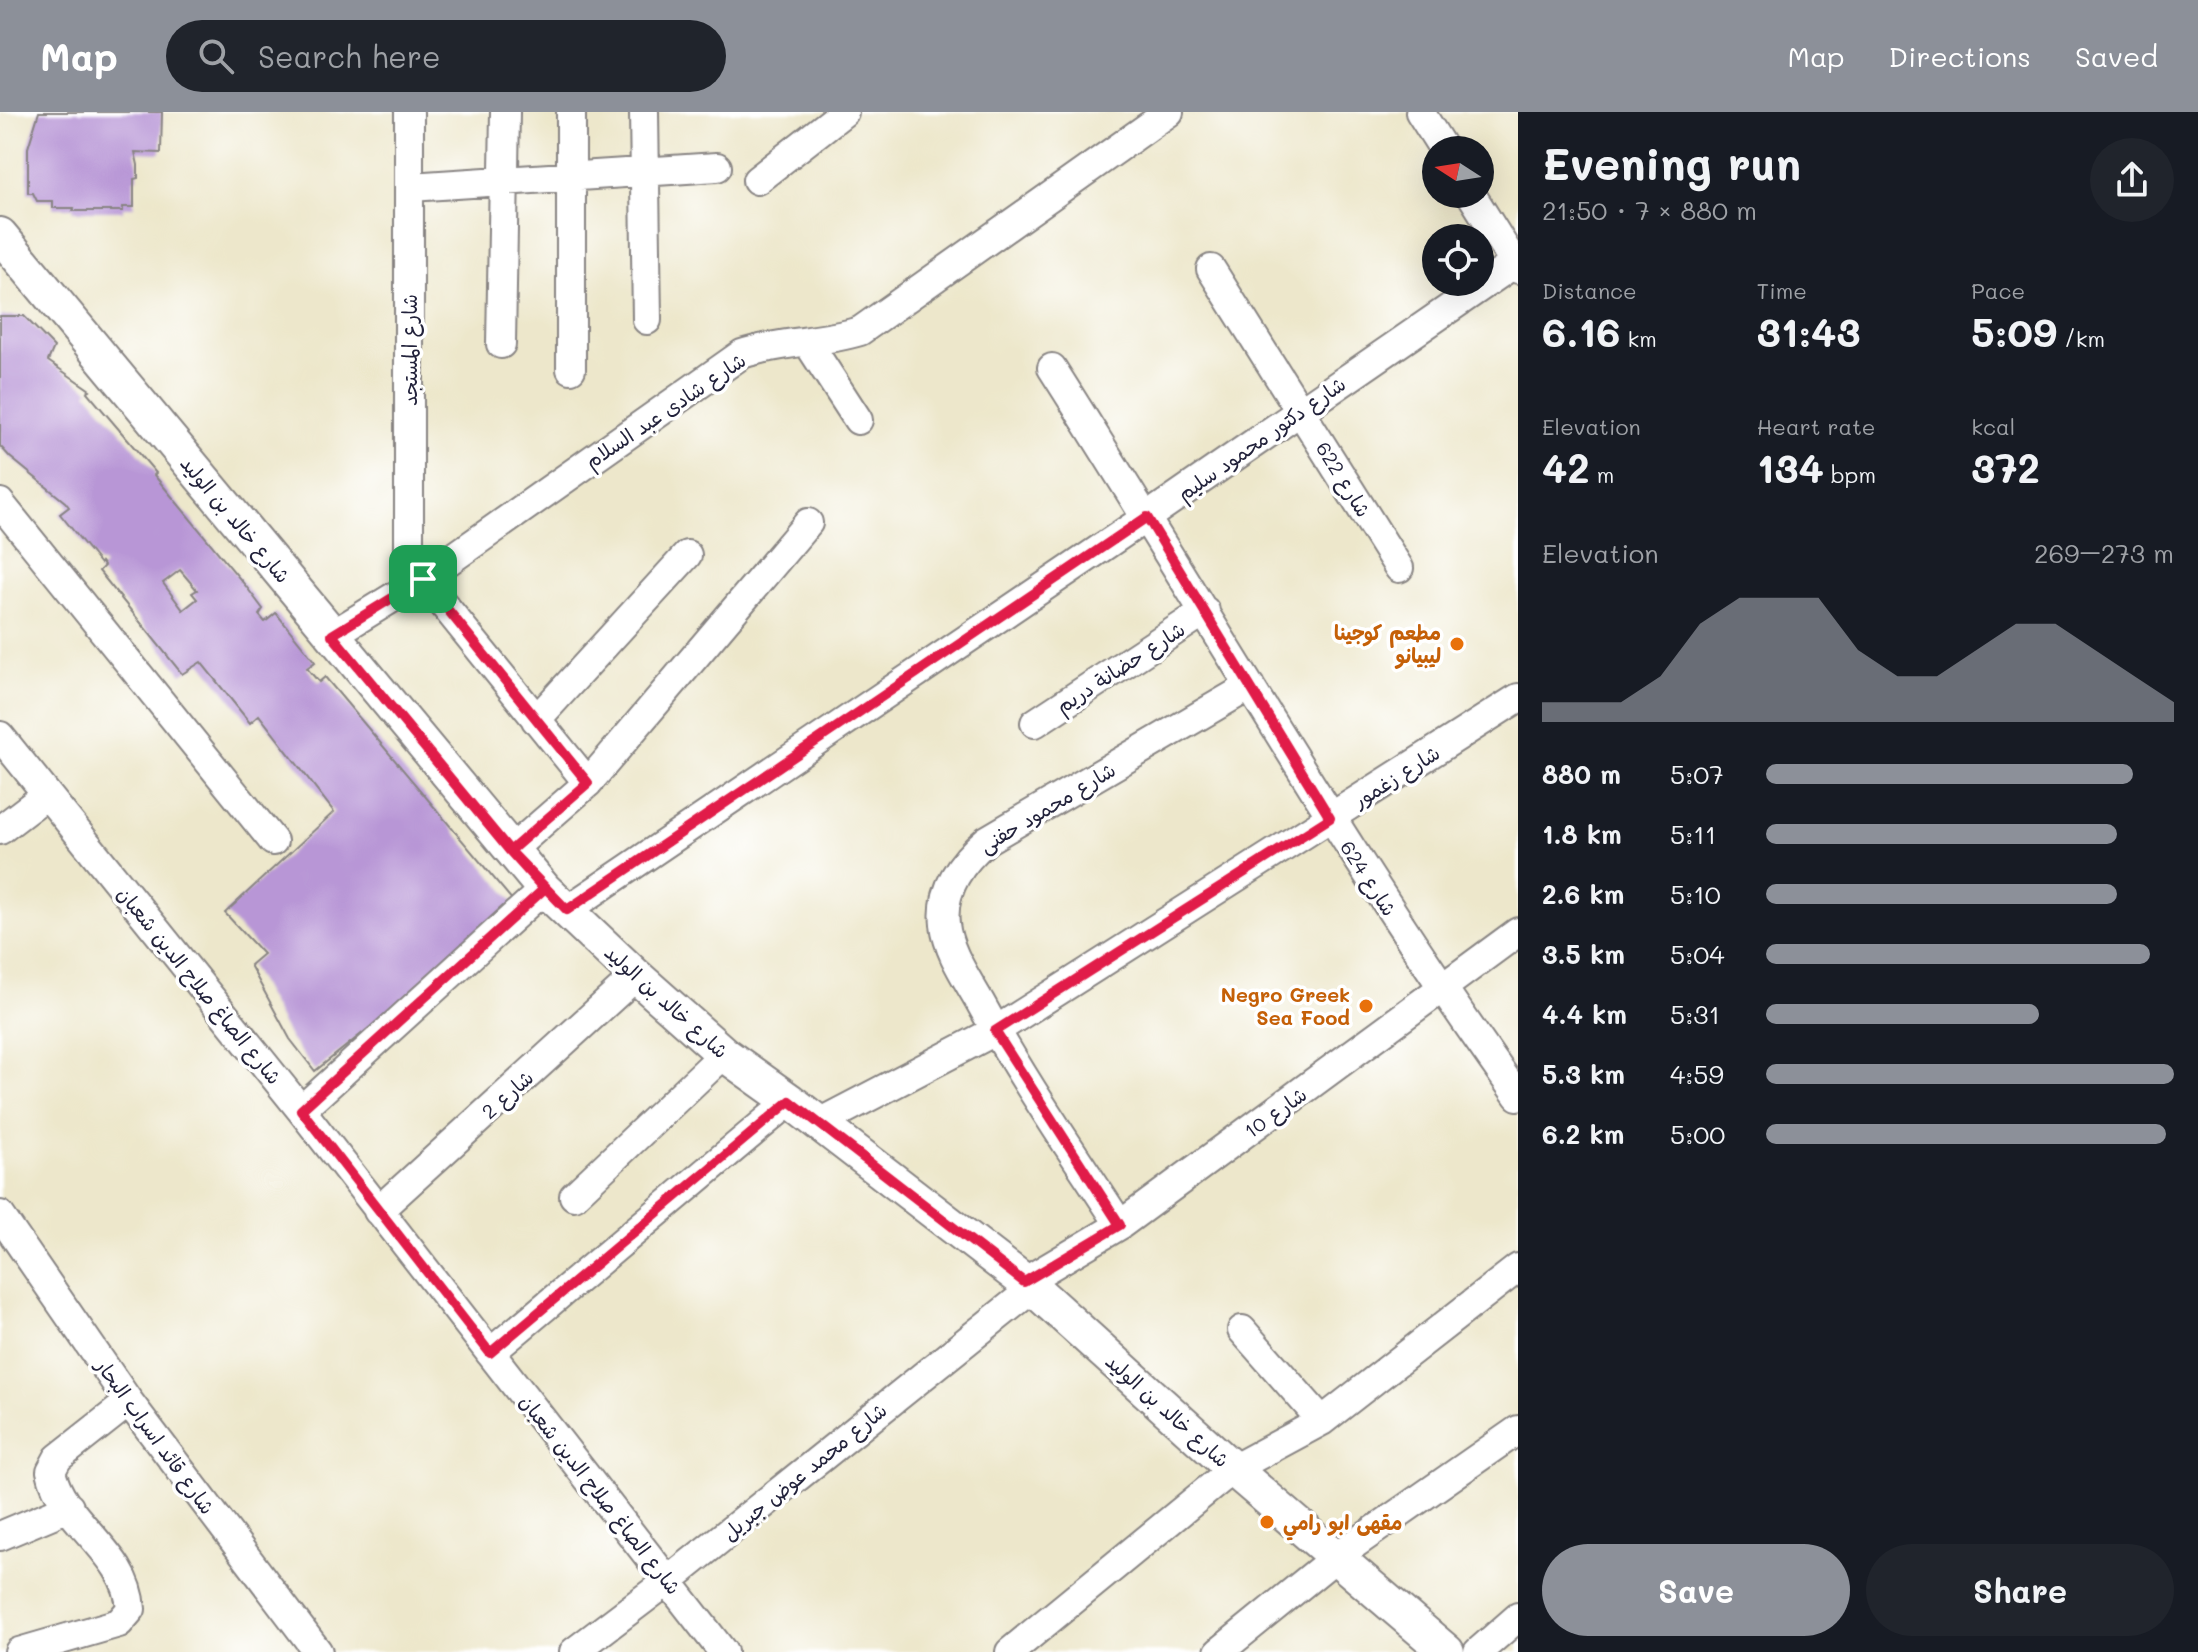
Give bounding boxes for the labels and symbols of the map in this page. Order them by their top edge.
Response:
north arrow [1422,136,1494,208]
street label: شارع المستجد [396,294,424,406]
street label: شارع شادى عبد السلام [580,346,752,476]
street label: شارع دكتور محمود سليم [1172,370,1352,508]
street label: شارع 622 [1309,436,1377,523]
street label: شارع خالد بن الوليد [174,450,297,589]
pin [389,545,457,613]
street label: شارع حضانة دريم [1050,616,1191,721]
place label: مطعم كوجينا ليبيانو [1334,619,1441,669]
marker: مطعم كوجينا ليبيانو [1448,635,1466,653]
street label: شارع زغمور [1347,739,1445,815]
street label: شارع محمود حفنى [974,756,1121,860]
street label: شارع 624 [1333,835,1403,922]
street label: شارع الصاغ صلاح الدين شعبان [111,881,288,1090]
street label: شارع خالد بن الوليد [598,939,734,1065]
place label: Negro Greek Sea Food [1221,981,1350,1030]
marker: Negro Greek Sea Food [1357,997,1375,1015]
street label: شارع 2 [476,1064,540,1125]
street label: شارع 10 [1239,1081,1313,1145]
street label: شارع خالد بن الوليد [1099,1348,1235,1474]
street label: شارع قائد اسراب البحار [88,1352,221,1520]
street label: شارع الصاغ صلاح الدين شعبان [513,1389,687,1601]
street label: شارع محمد عوض جبريل [716,1396,893,1547]
place label: مقهى ابو رامي [1283,1509,1402,1541]
marker: مقهى ابو رامي [1258,1513,1276,1531]

